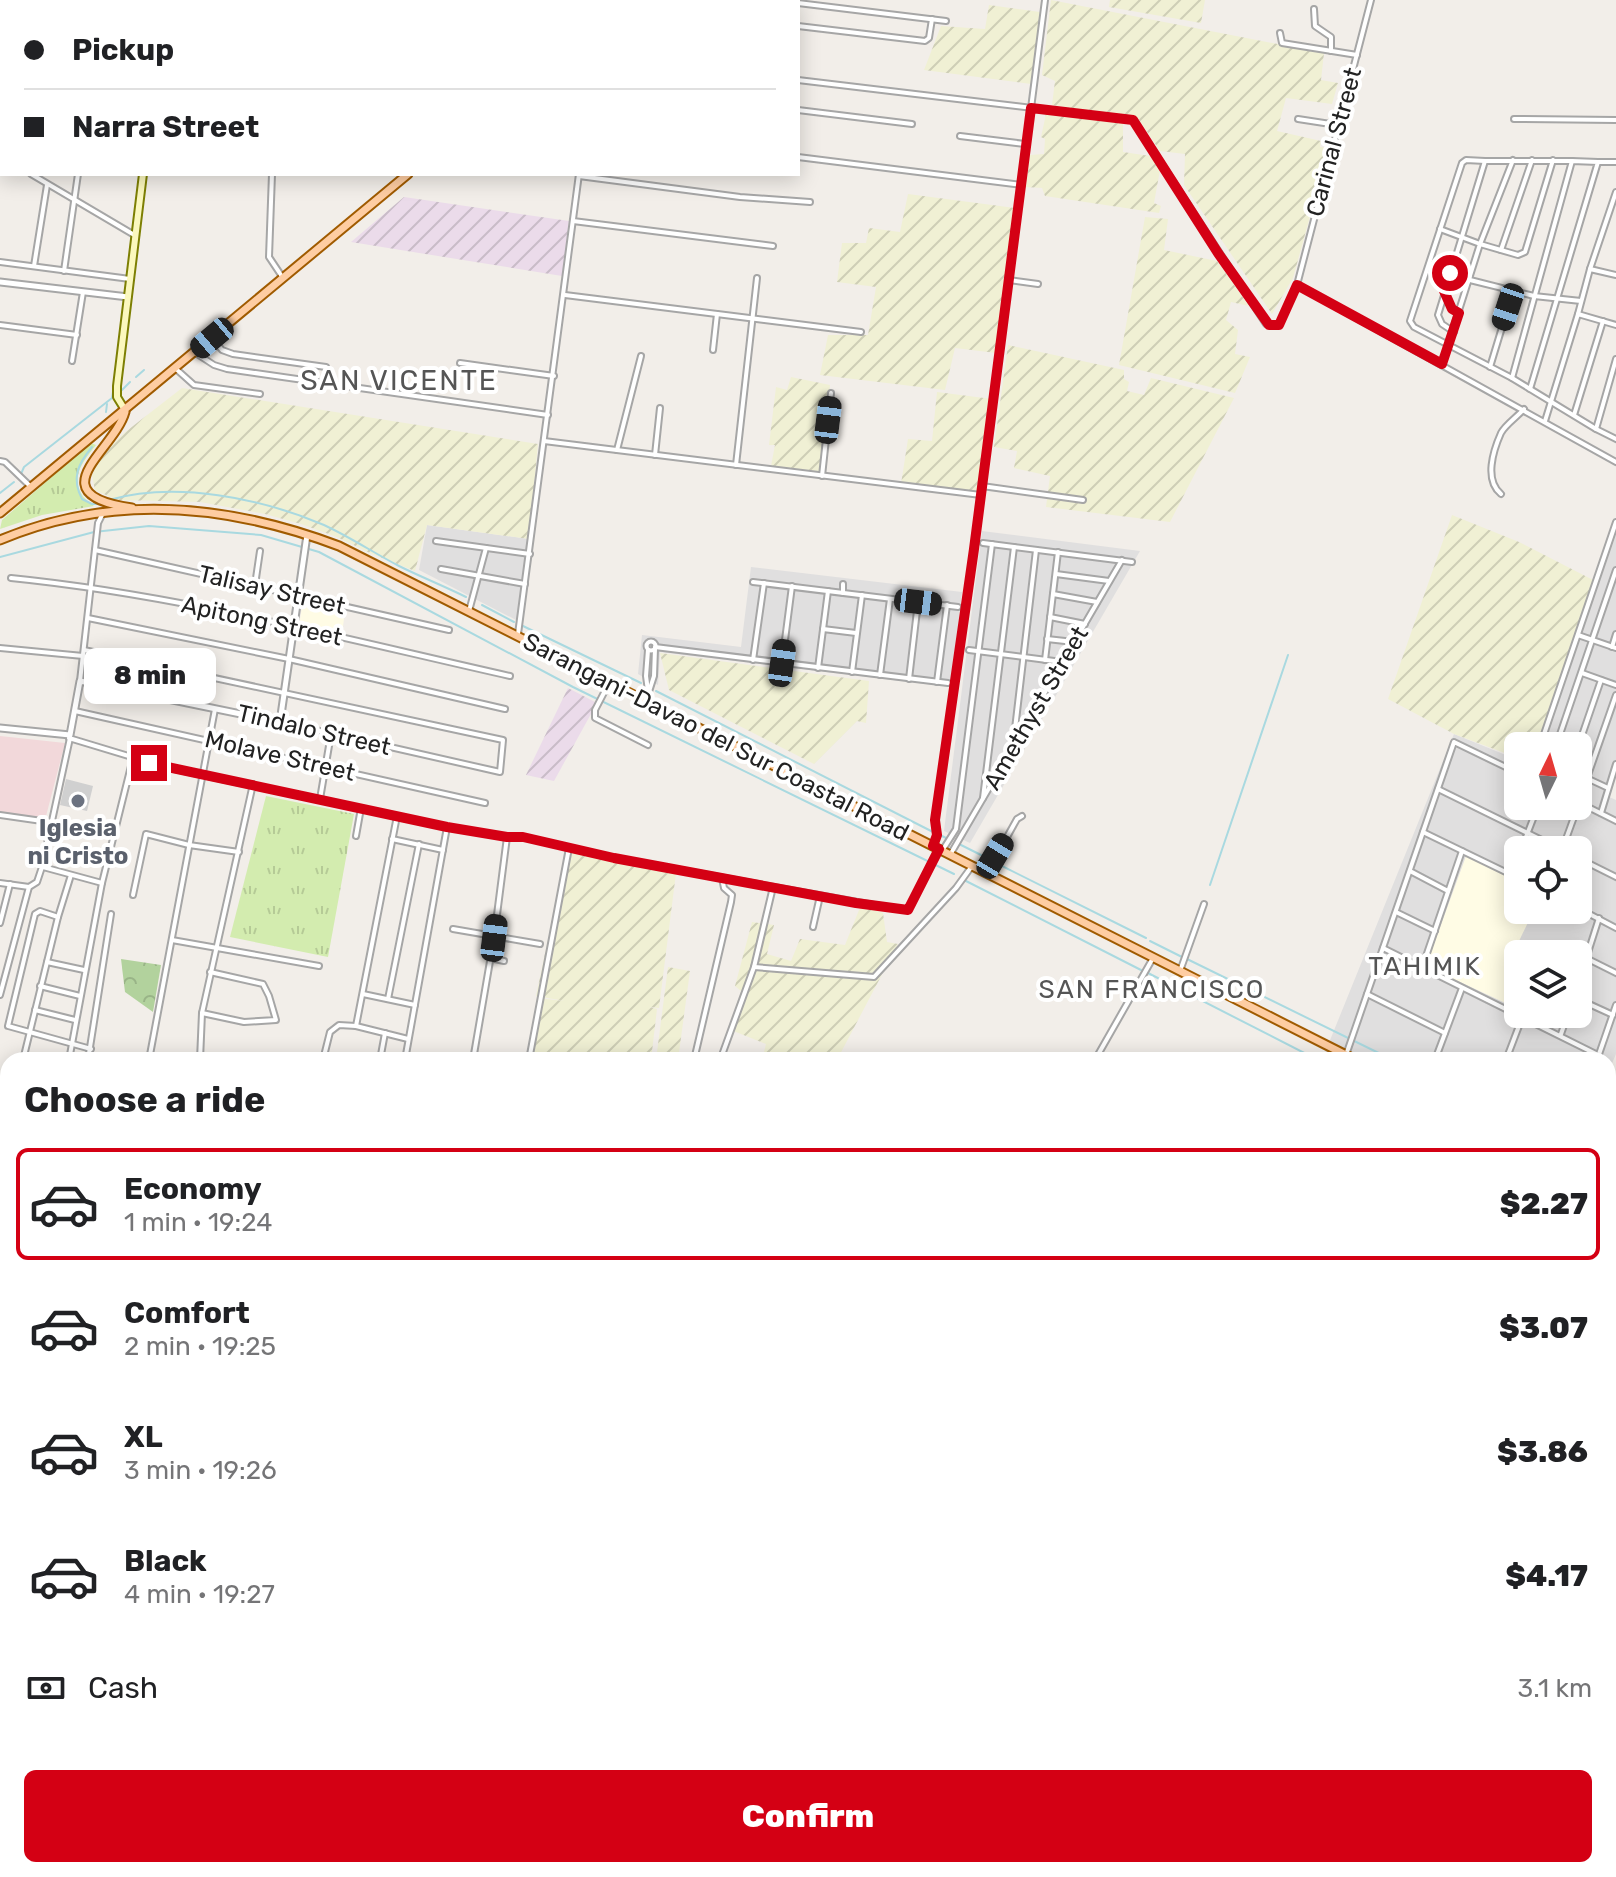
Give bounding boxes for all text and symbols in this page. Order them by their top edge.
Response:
text: Pickup [72,32,174,68]
street label: Carinal Street [1301,64,1367,220]
text: Narra Street [72,109,259,145]
route start [1432,255,1468,291]
car [1489,280,1527,334]
car [186,313,238,363]
district label: SAN VICENTE [300,364,498,397]
car [813,395,843,445]
street label: Talisay Street [196,560,348,620]
car [893,587,943,617]
street label: Apitong Street [179,590,345,652]
street label: Amethyst Street [978,621,1094,795]
street label: Sarangani-Davao del Sur Coastal Road [518,627,914,847]
car [767,638,797,688]
callout: 8 min [83,647,215,703]
text: 8 min [114,660,186,691]
street label: Tindalo Street [235,699,393,761]
street label: Molave Street [202,725,358,787]
north arrow [1504,732,1592,820]
map controls [1504,732,1592,1028]
route end [131,745,167,781]
marker: Iglesia ni Cristo [69,792,87,810]
place label: Iglesia ni Cristo [27,814,129,870]
car [972,829,1018,883]
button: locate [1504,836,1592,924]
car [479,913,509,963]
button: layers [1504,940,1592,1028]
district label: TAHIMIK [1368,951,1482,982]
district label: SAN FRANCISCO [1039,974,1265,1005]
text: Choose a ride [24,1078,265,1121]
icon: car [28,1168,100,1240]
text: Economy [124,1171,262,1207]
text: $2.27 [1500,1186,1588,1222]
text: 1 min · 19:24 [124,1207,272,1238]
icon: car [28,1292,100,1364]
text: Comfort [124,1295,250,1331]
text: $3.07 [1499,1310,1588,1346]
text: 2 min · 19:25 [124,1331,276,1362]
icon: car [28,1416,100,1488]
text: XL [124,1419,163,1455]
text: $3.86 [1497,1434,1588,1470]
text: 3 min · 19:26 [124,1455,277,1486]
icon: car [28,1540,100,1612]
text: Black [124,1543,207,1579]
text: $4.17 [1505,1558,1588,1594]
text: 4 min · 19:27 [124,1579,275,1610]
icon: cash [24,1666,68,1710]
text: Cash [88,1670,158,1706]
text: 3.1 km [1518,1673,1592,1704]
button: Confirm [24,1770,1592,1862]

